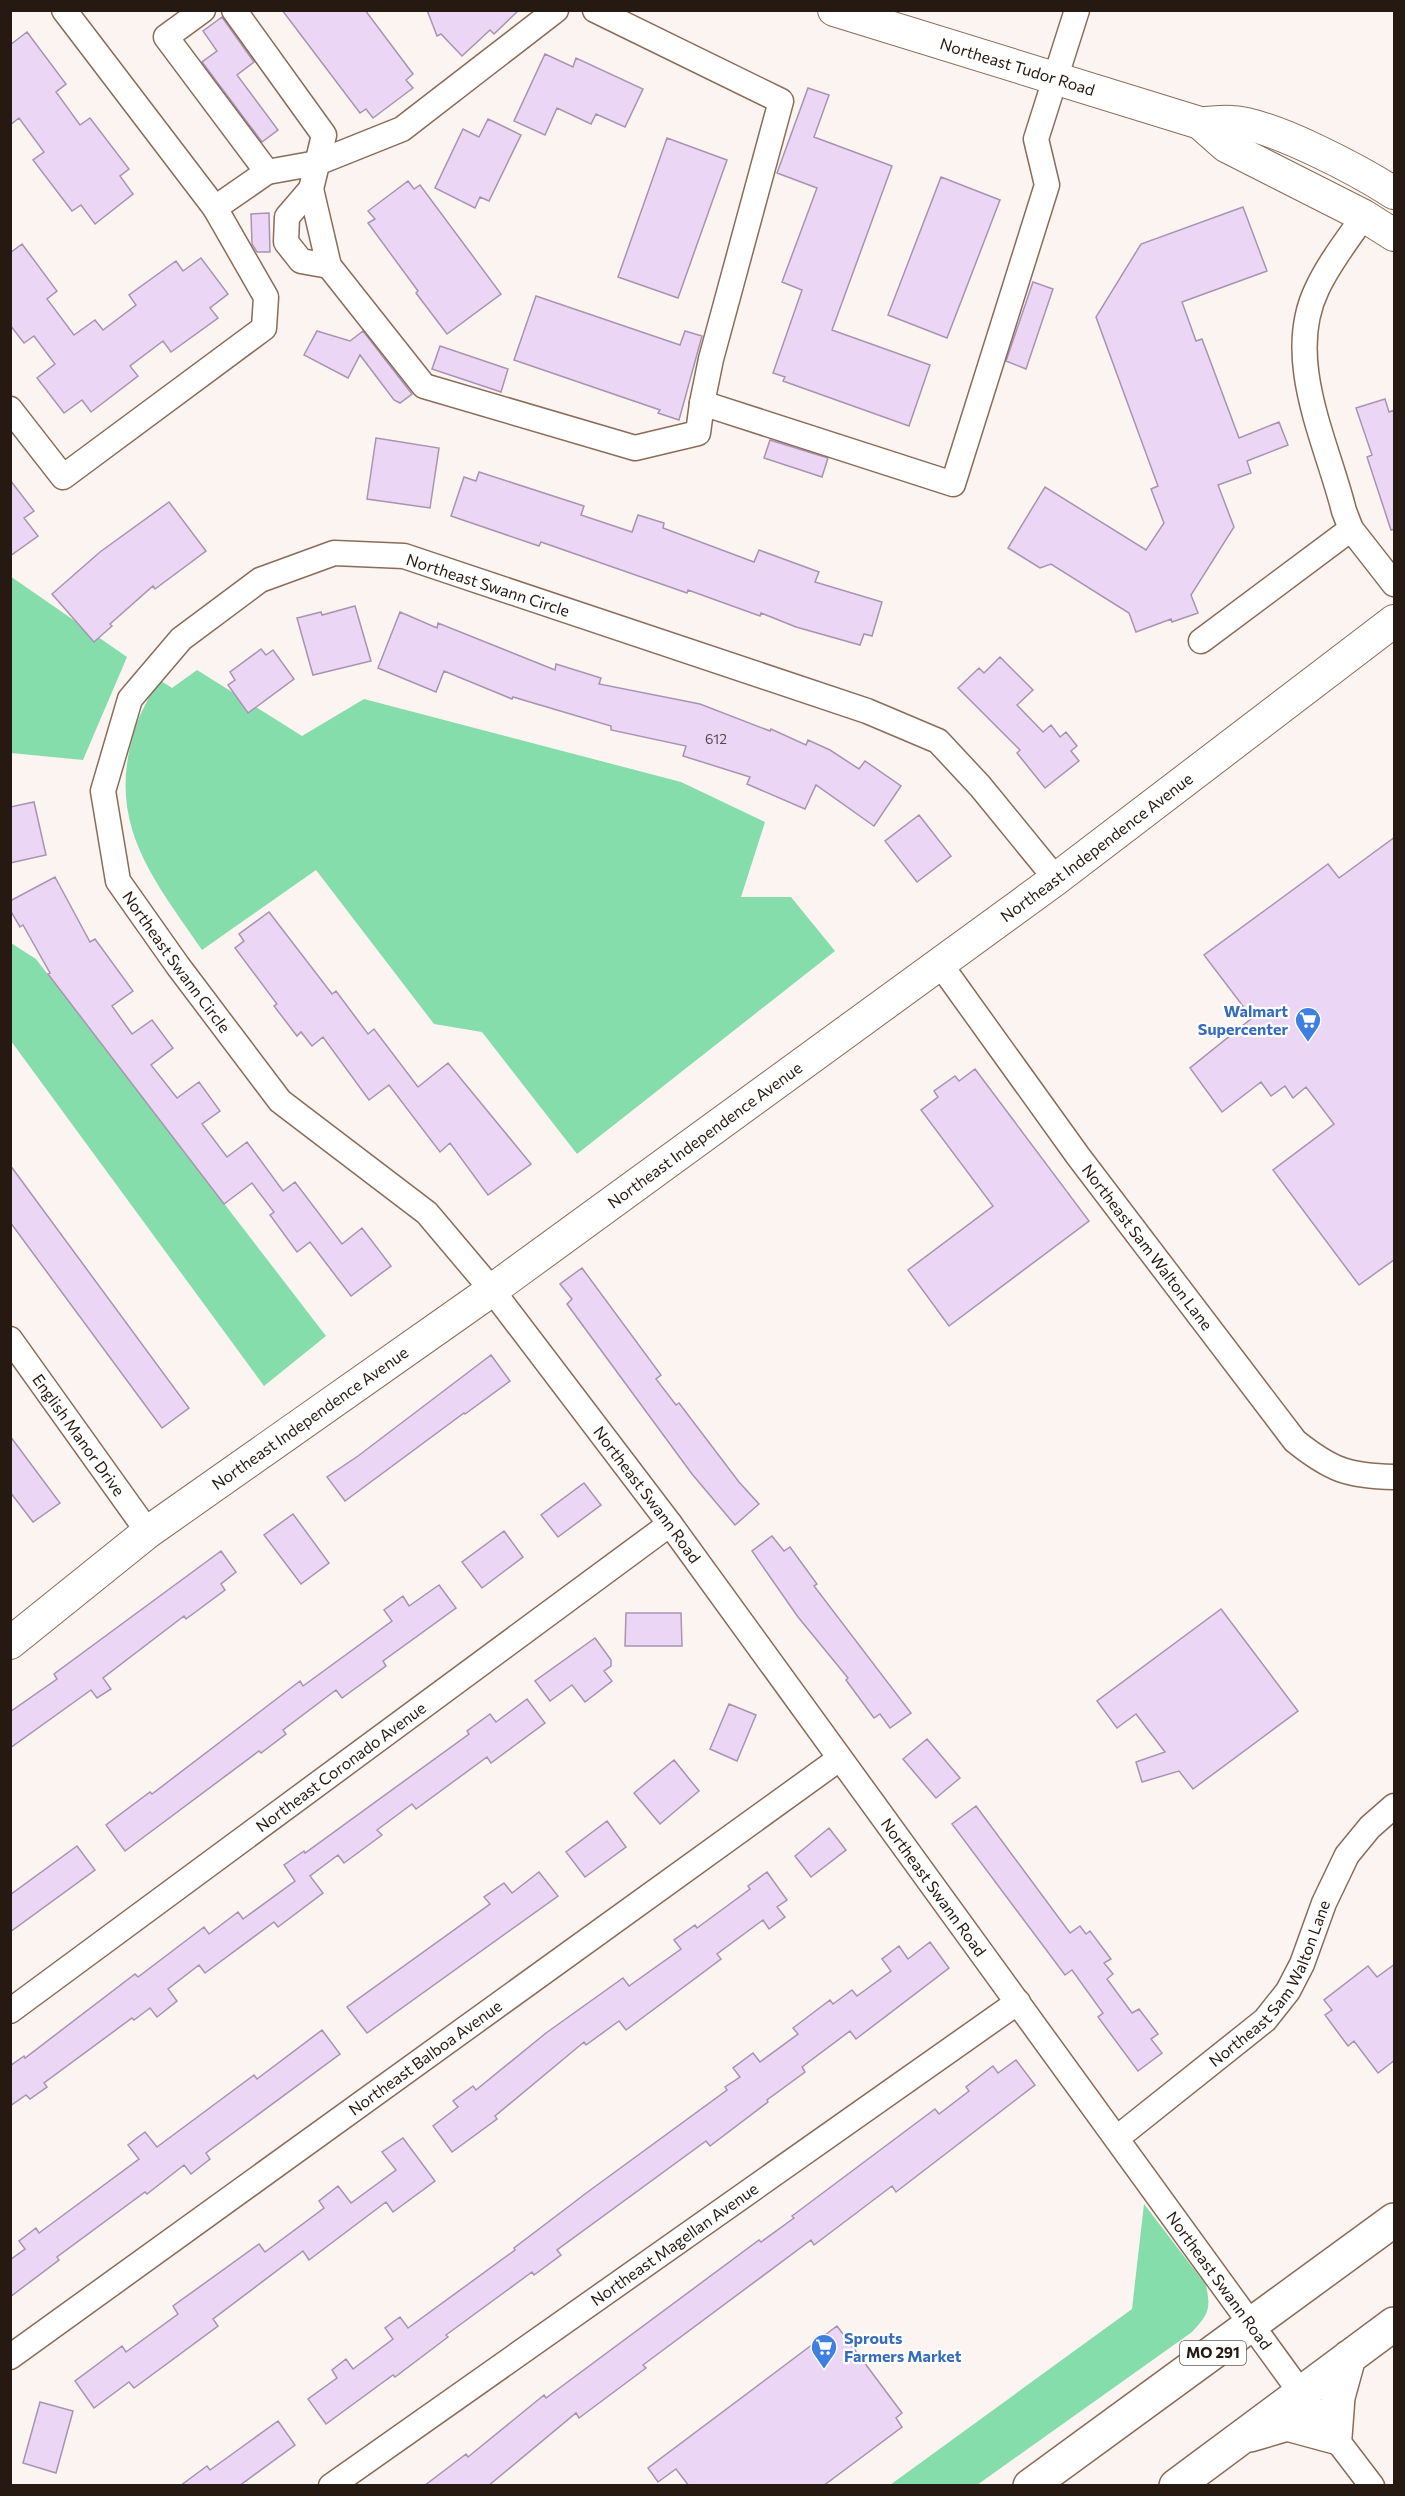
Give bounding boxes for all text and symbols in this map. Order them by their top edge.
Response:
street label: Northeast Tudor Road [938,33,1097,99]
street label: Northeast Swann Circle [404,549,572,620]
house number: 612 [705,730,727,747]
street label: Northeast Independence Avenue [996,768,1196,925]
street label: Northeast Swann Circle [119,887,235,1036]
place label: Walmart Supercenter [1198,1001,1288,1038]
supermarket icon: Walmart Supercenter [1293,1005,1323,1043]
street label: Northeast Independence Avenue [604,1057,805,1212]
street label: Northeast Sam Walton Lane [1079,1160,1217,1334]
street label: Northeast Independence Avenue [208,1342,411,1493]
street label: English Manor Drive [29,1370,129,1499]
street label: Northeast Swann Road [590,1422,705,1567]
street label: Northeast Coronado Avenue [252,1698,429,1836]
street label: Northeast Swann Road [878,1814,991,1960]
street label: Northeast Sam Walton Lane [1205,1897,1333,2070]
street label: Northeast Balboa Avenue [345,1995,505,2119]
street label: Northeast Magellan Avenue [587,2178,761,2309]
street label: Northeast Swann Road [1163,2207,1276,2353]
place label: Sprouts Farmers Market [844,2328,962,2365]
supermarket icon: Sprouts Farmers Market [809,2332,839,2370]
road number: MO 291 [1180,2341,1246,2365]

